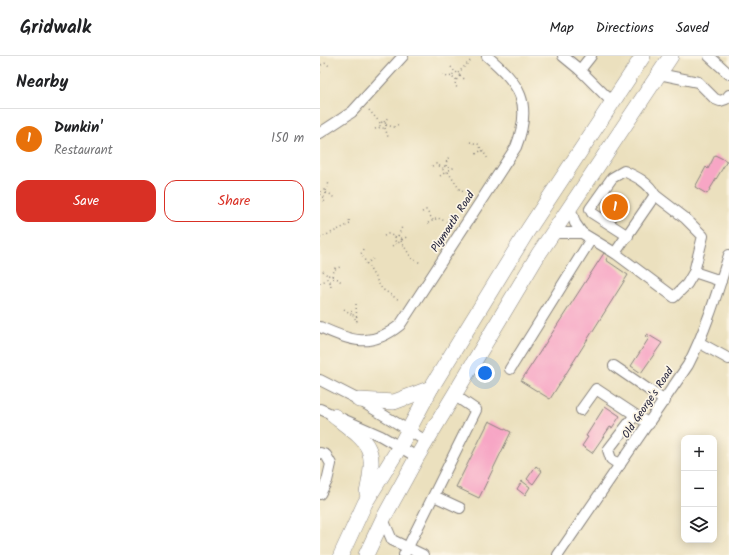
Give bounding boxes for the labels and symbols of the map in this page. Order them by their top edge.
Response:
street label: Plymouth Road [427,188,480,256]
pin: 1 [602,192,628,222]
your location [475,363,495,383]
street label: Old George's Road [617,363,679,442]

